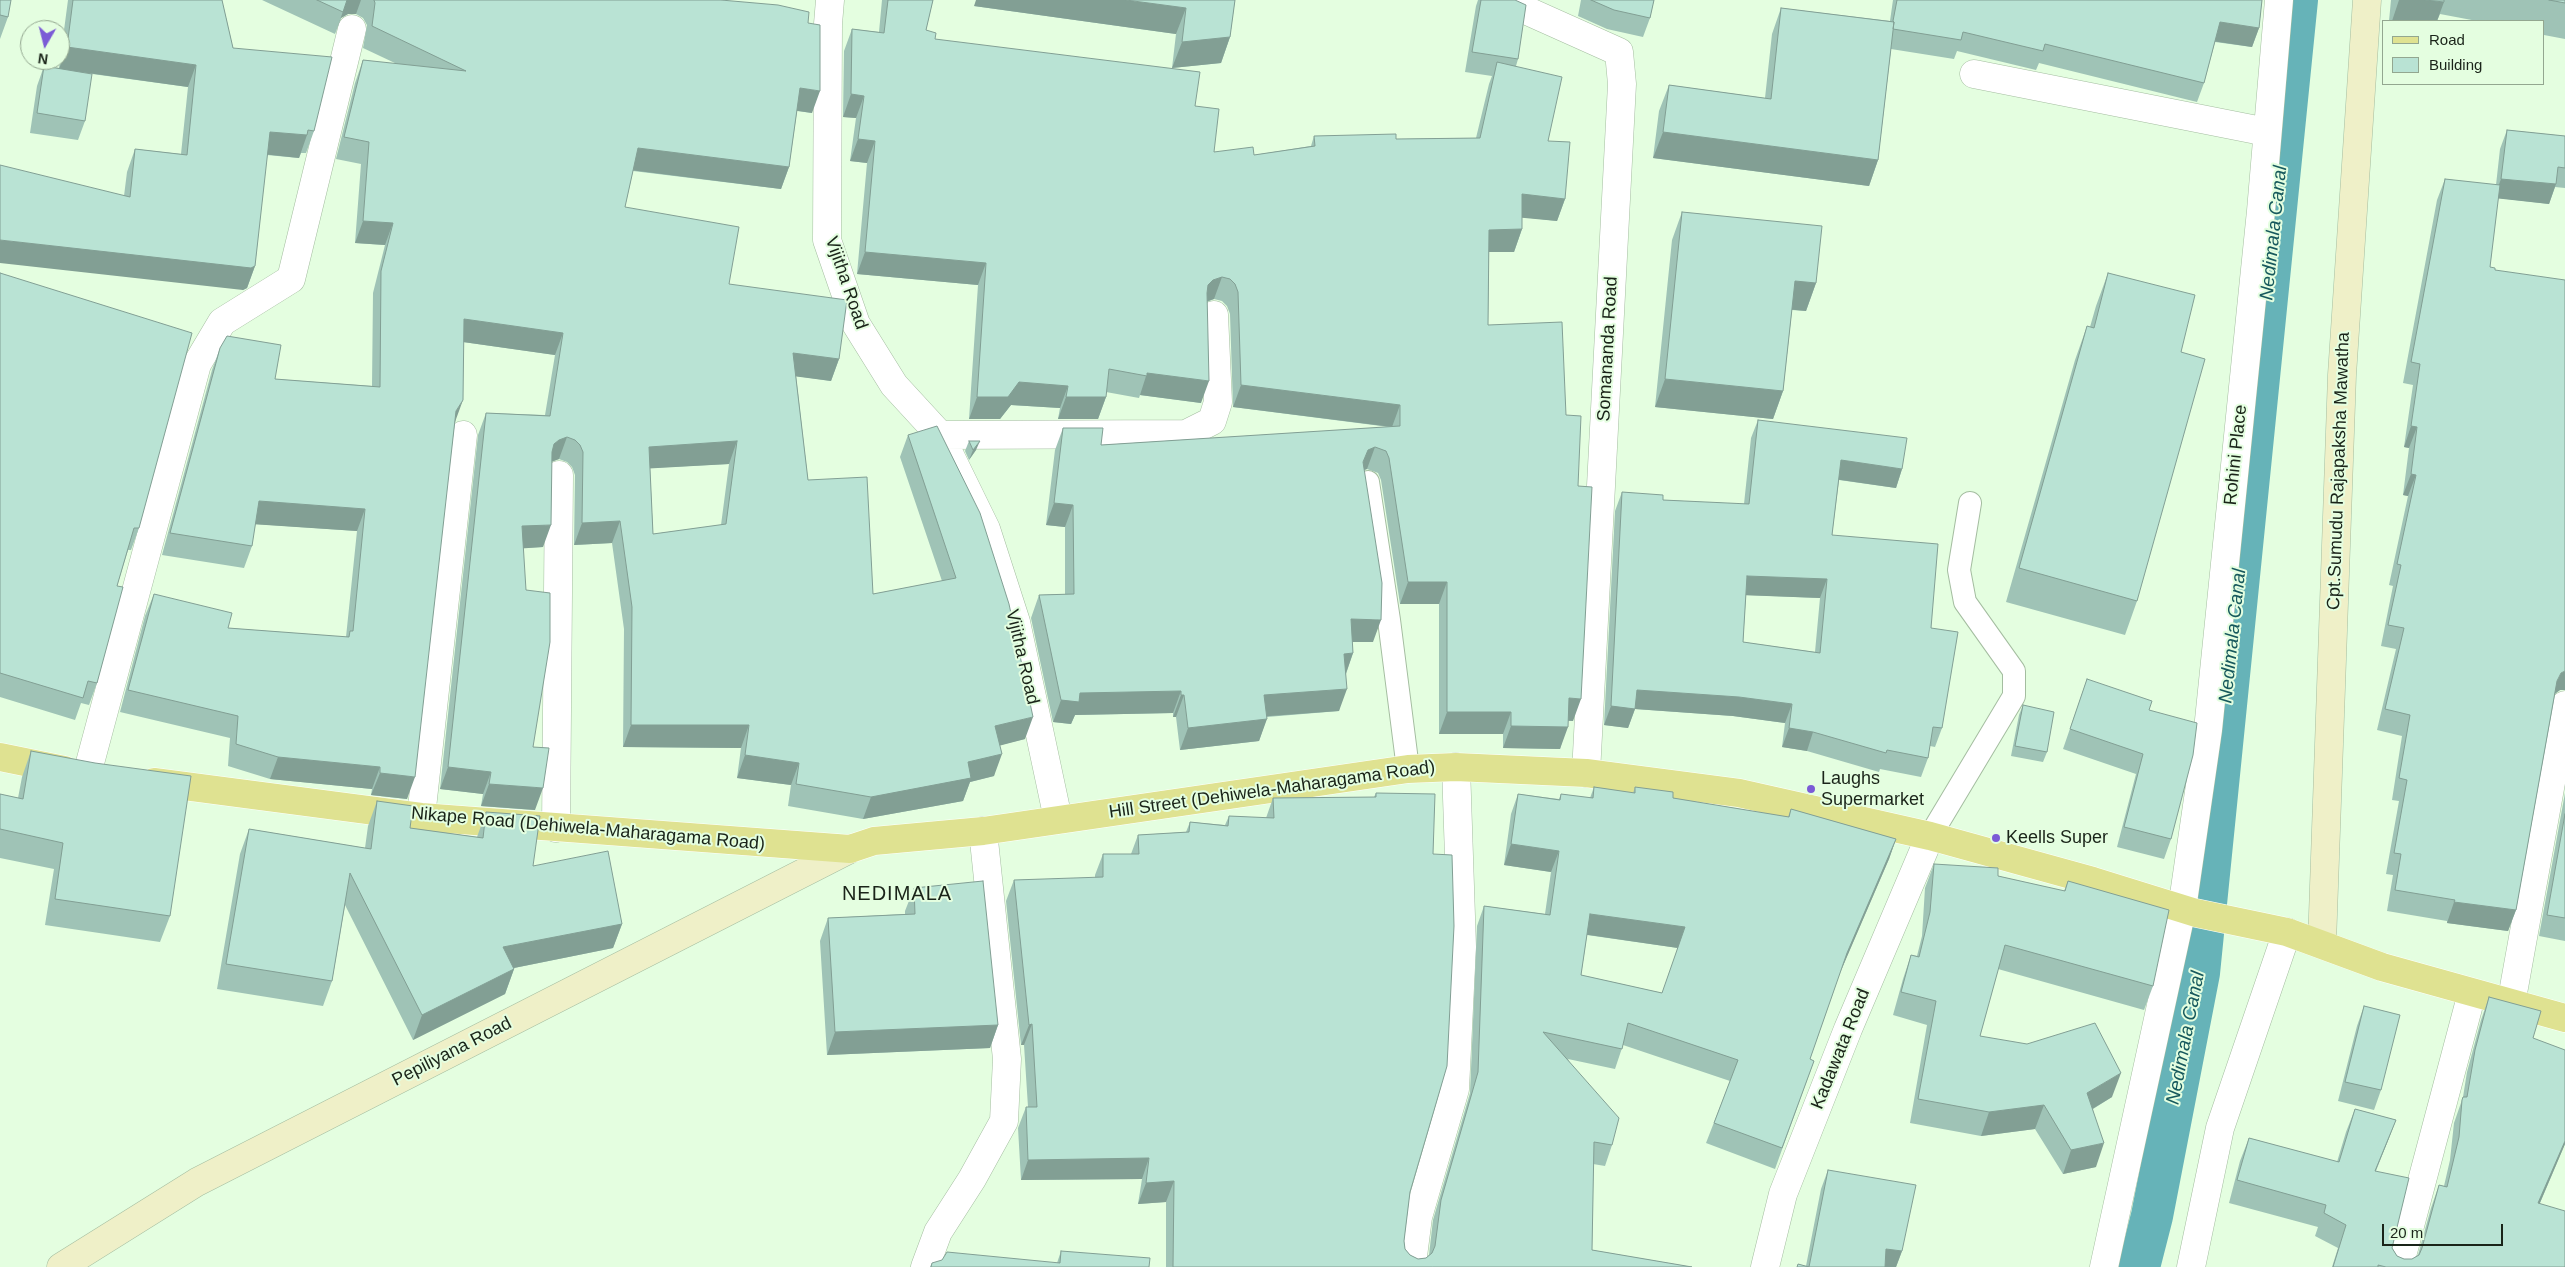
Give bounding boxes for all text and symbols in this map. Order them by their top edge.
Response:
north arrow [20,20,70,70]
legend [2382,20,2545,85]
text: Road [2429,31,2465,48]
text: N [37,50,49,67]
text: Building [2429,56,2482,73]
water label: Nedimala Canal [2256,165,2292,301]
street label: Vijitha Road [820,234,872,332]
street label: Somananda Road [1593,276,1623,422]
street label: Cpt.Sumudu Rajapaksha Mawatha [2323,332,2355,610]
street label: Rohini Place [2220,404,2252,506]
water label: Nedimala Canal [2215,568,2251,704]
street label: Vijitha Road [1001,607,1043,707]
street label: Hill Street (Dehiwela-Maharagama Road) [1108,756,1436,824]
place label: Laughs Supermarket [1821,768,1924,811]
marker: Laughs Supermarket [1805,783,1817,795]
street label: Nikape Road (Dehiwela-Maharagama Road) [410,803,766,855]
place label: Keells Super [2006,827,2108,849]
marker: Keells Super [1990,832,2002,844]
district label: NEDIMALA [841,882,953,906]
water label: Nedimala Canal [2162,969,2210,1107]
street label: Kadawata Road [1807,986,1875,1112]
street label: Pepiliyana Road [389,1013,515,1091]
scale bar [2385,1214,2506,1246]
text: 20 m [2390,1224,2423,1241]

